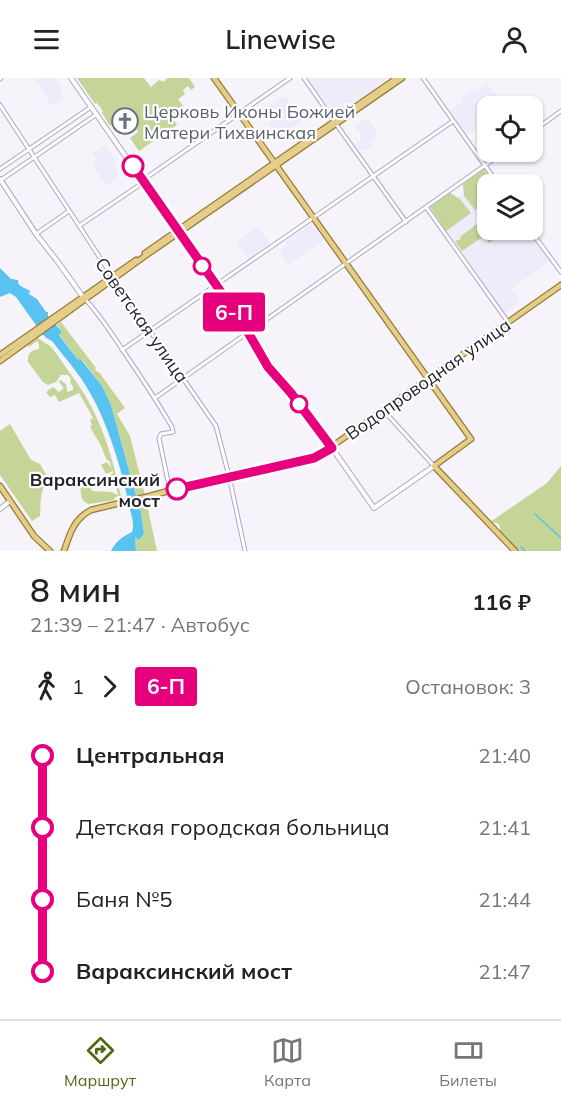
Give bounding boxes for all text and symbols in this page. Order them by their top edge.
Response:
text: Linewise [225,22,336,56]
icon: menu [30,23,63,56]
icon: person [498,23,531,56]
map controls [477,96,543,240]
button: locate [477,96,543,162]
place label: Церковь Иконы Божией Матери Тихвинская [144,100,355,144]
church icon: Церковь Иконы Божией Матери Тихвинская [110,106,140,136]
unlabelled marker [122,155,144,177]
button: layers [477,174,543,240]
street label: Советская улица [90,253,194,387]
unlabelled marker [193,257,211,275]
line badge: 6-П [200,292,268,332]
text: 6-П [215,299,253,325]
street label: Водопроводная улица [341,313,515,445]
unlabelled marker [290,395,308,413]
place label: Вараксинский мост [30,468,160,512]
marker: Вараксинский мост [166,478,188,500]
text: 8 мин [30,569,121,610]
text: 116 ₽ [472,588,531,616]
text: 21:39 – 21:47 · Автобус [30,612,250,637]
icon: walk [30,670,63,703]
icon: forward [93,670,126,703]
text: 6-П [147,673,185,699]
text: 1 [72,674,84,699]
text: Остановок: 3 [405,674,531,699]
text: Центральная [76,741,224,769]
text: 21:40 [478,743,531,768]
text: Детская городская больница [76,813,390,841]
text: 21:41 [478,815,531,840]
text: Баня №5 [76,885,172,913]
text: 21:44 [478,887,531,912]
text: Вараксинский мост [76,957,292,985]
text: 21:47 [478,959,531,984]
tab: Маршрут [64,1034,136,1090]
tab: Карта [264,1034,311,1090]
tab: Билеты [439,1034,497,1090]

